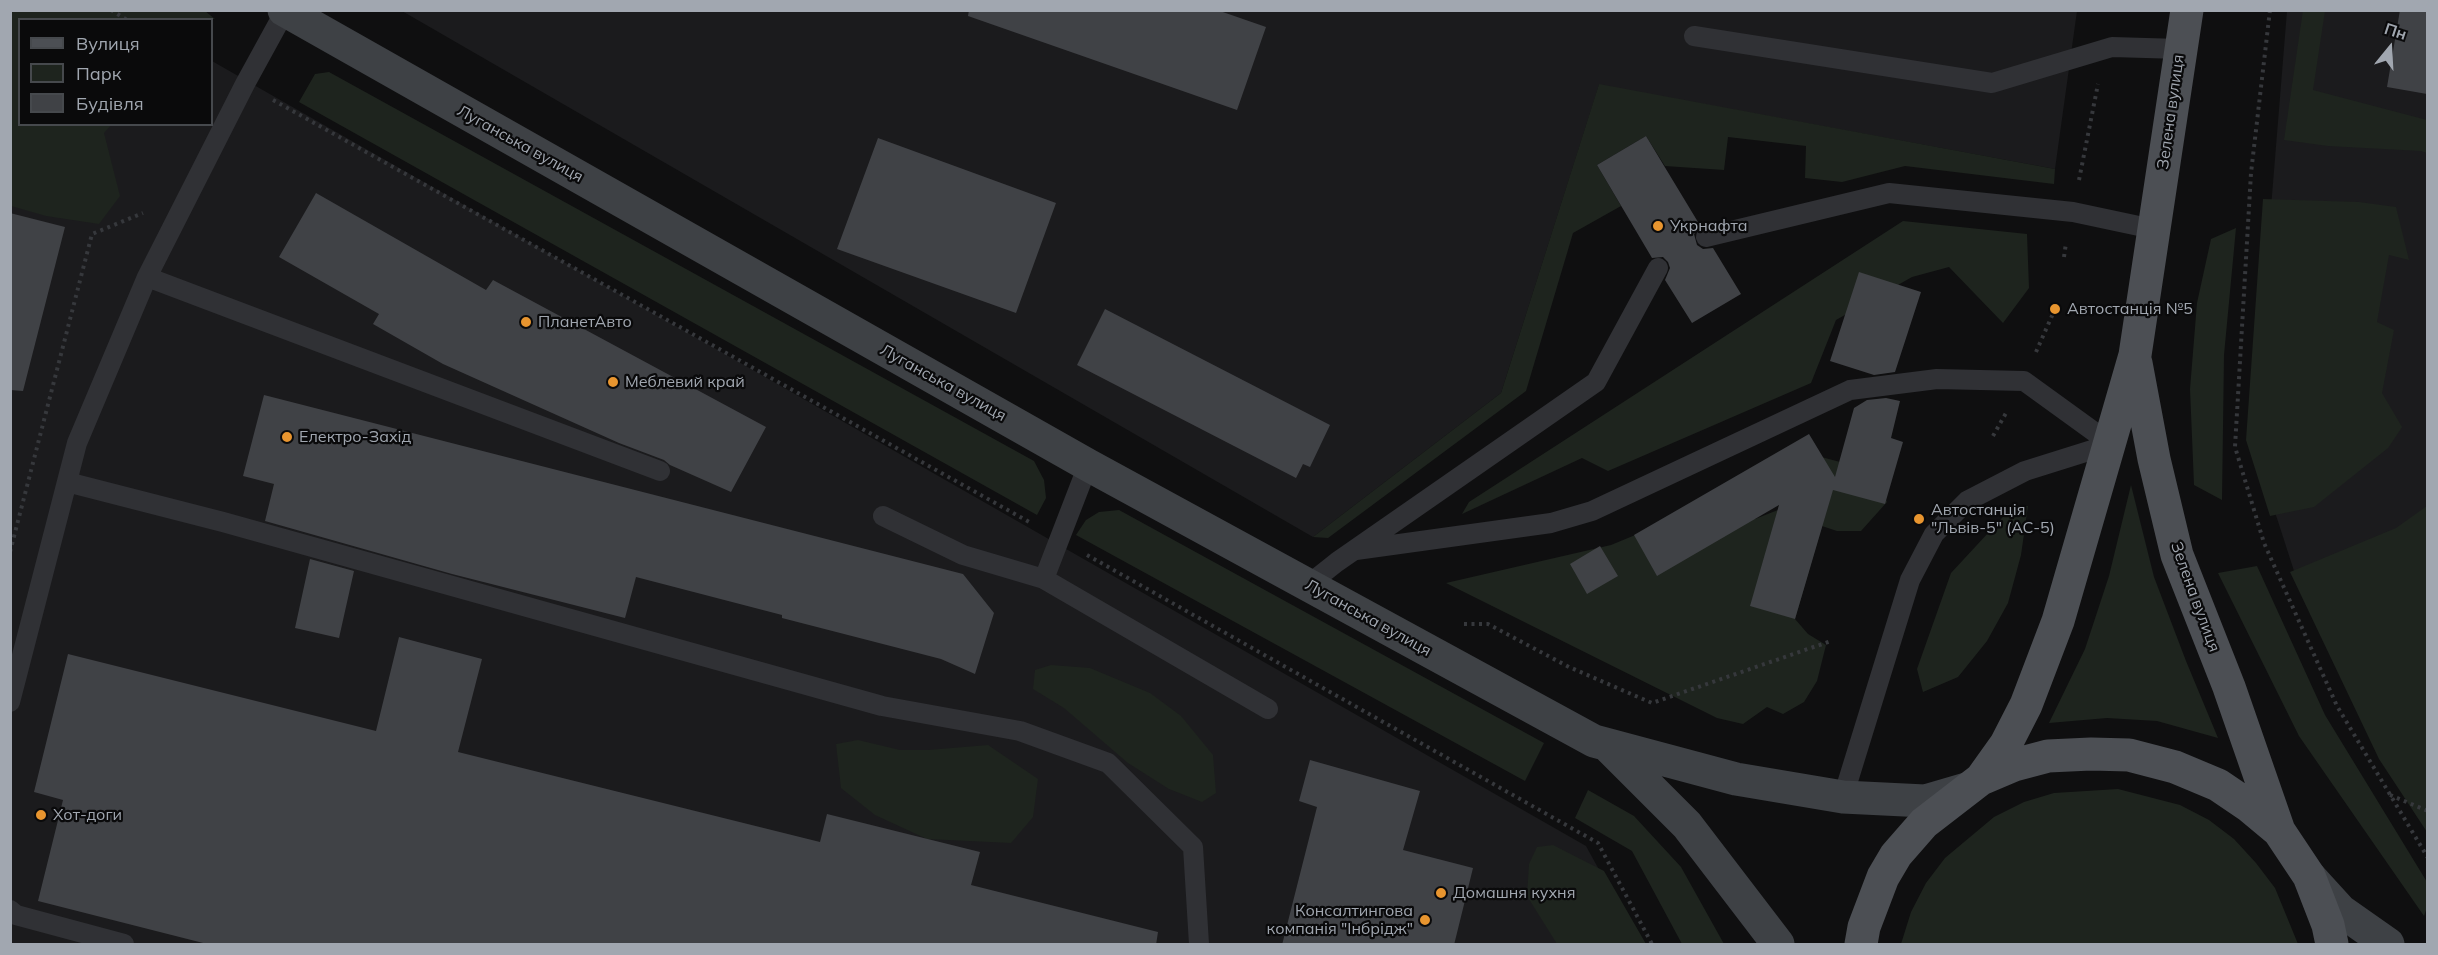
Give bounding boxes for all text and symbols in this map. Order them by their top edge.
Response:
legend [18,18,213,126]
north arrow [2360,18,2420,78]
text: Пн [2382,18,2409,44]
text: Вулиця [76,32,140,55]
street label: Зелена вулиця [2153,53,2189,171]
text: Парк [76,62,121,85]
text: Будівля [76,92,144,115]
street label: Луганська вулиця [454,101,586,187]
place label: Укрнафта [1670,216,1748,236]
marker: Укрнафта [1651,219,1665,233]
place label: Автостанція №5 [2067,299,2193,319]
marker: Автостанція №5 [2048,302,2062,316]
place label: ПланетАвто [538,312,632,332]
marker: ПланетАвто [519,315,533,329]
street label: Луганська вулиця [877,340,1009,426]
place label: Меблевий край [625,372,745,392]
marker: Меблевий край [606,375,620,389]
place label: Електро-Захід [299,427,411,447]
marker: Електро-Захід [280,430,294,444]
place label: Автостанція "Львів-5" (АС-5) [1931,500,2055,538]
marker: Автостанція "Львів-5" (АС-5) [1912,512,1926,526]
street label: Зелена вулиця [2166,539,2224,655]
street label: Луганська вулиця [1302,575,1434,661]
place label: Хот-доги [53,805,122,825]
marker: Хот-доги [34,808,48,822]
place label: Домашня кухня [1453,883,1575,903]
marker: Домашня кухня [1434,886,1448,900]
place label: Консалтингова компанія "Інбрідж" [1267,901,1413,939]
marker: Консалтингова компанія "Інбрідж" [1418,913,1432,927]

